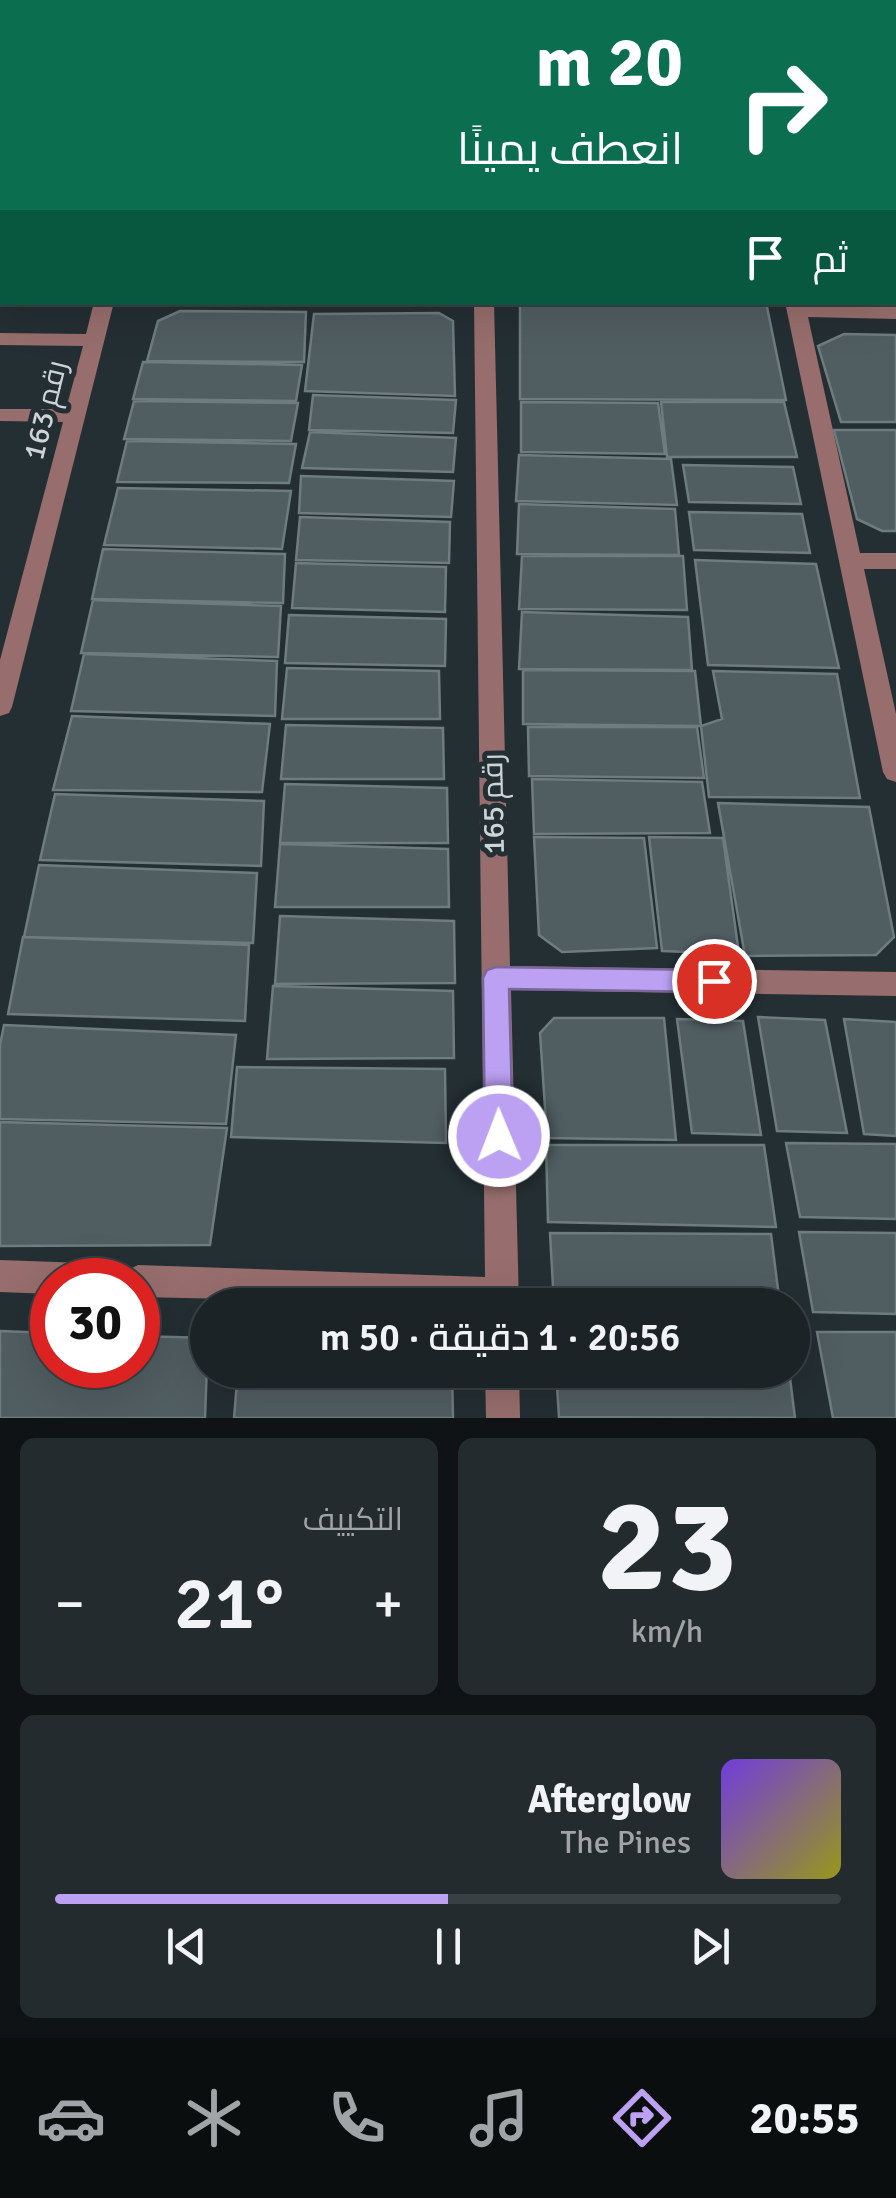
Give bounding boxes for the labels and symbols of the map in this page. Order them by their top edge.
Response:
street label: رقم 163 [15,357,77,464]
street label: رقم 165 [474,753,514,855]
pin [672,939,757,1024]
position arrow [447,1084,551,1188]
speed limit sign: 30 [30,1258,160,1388]

